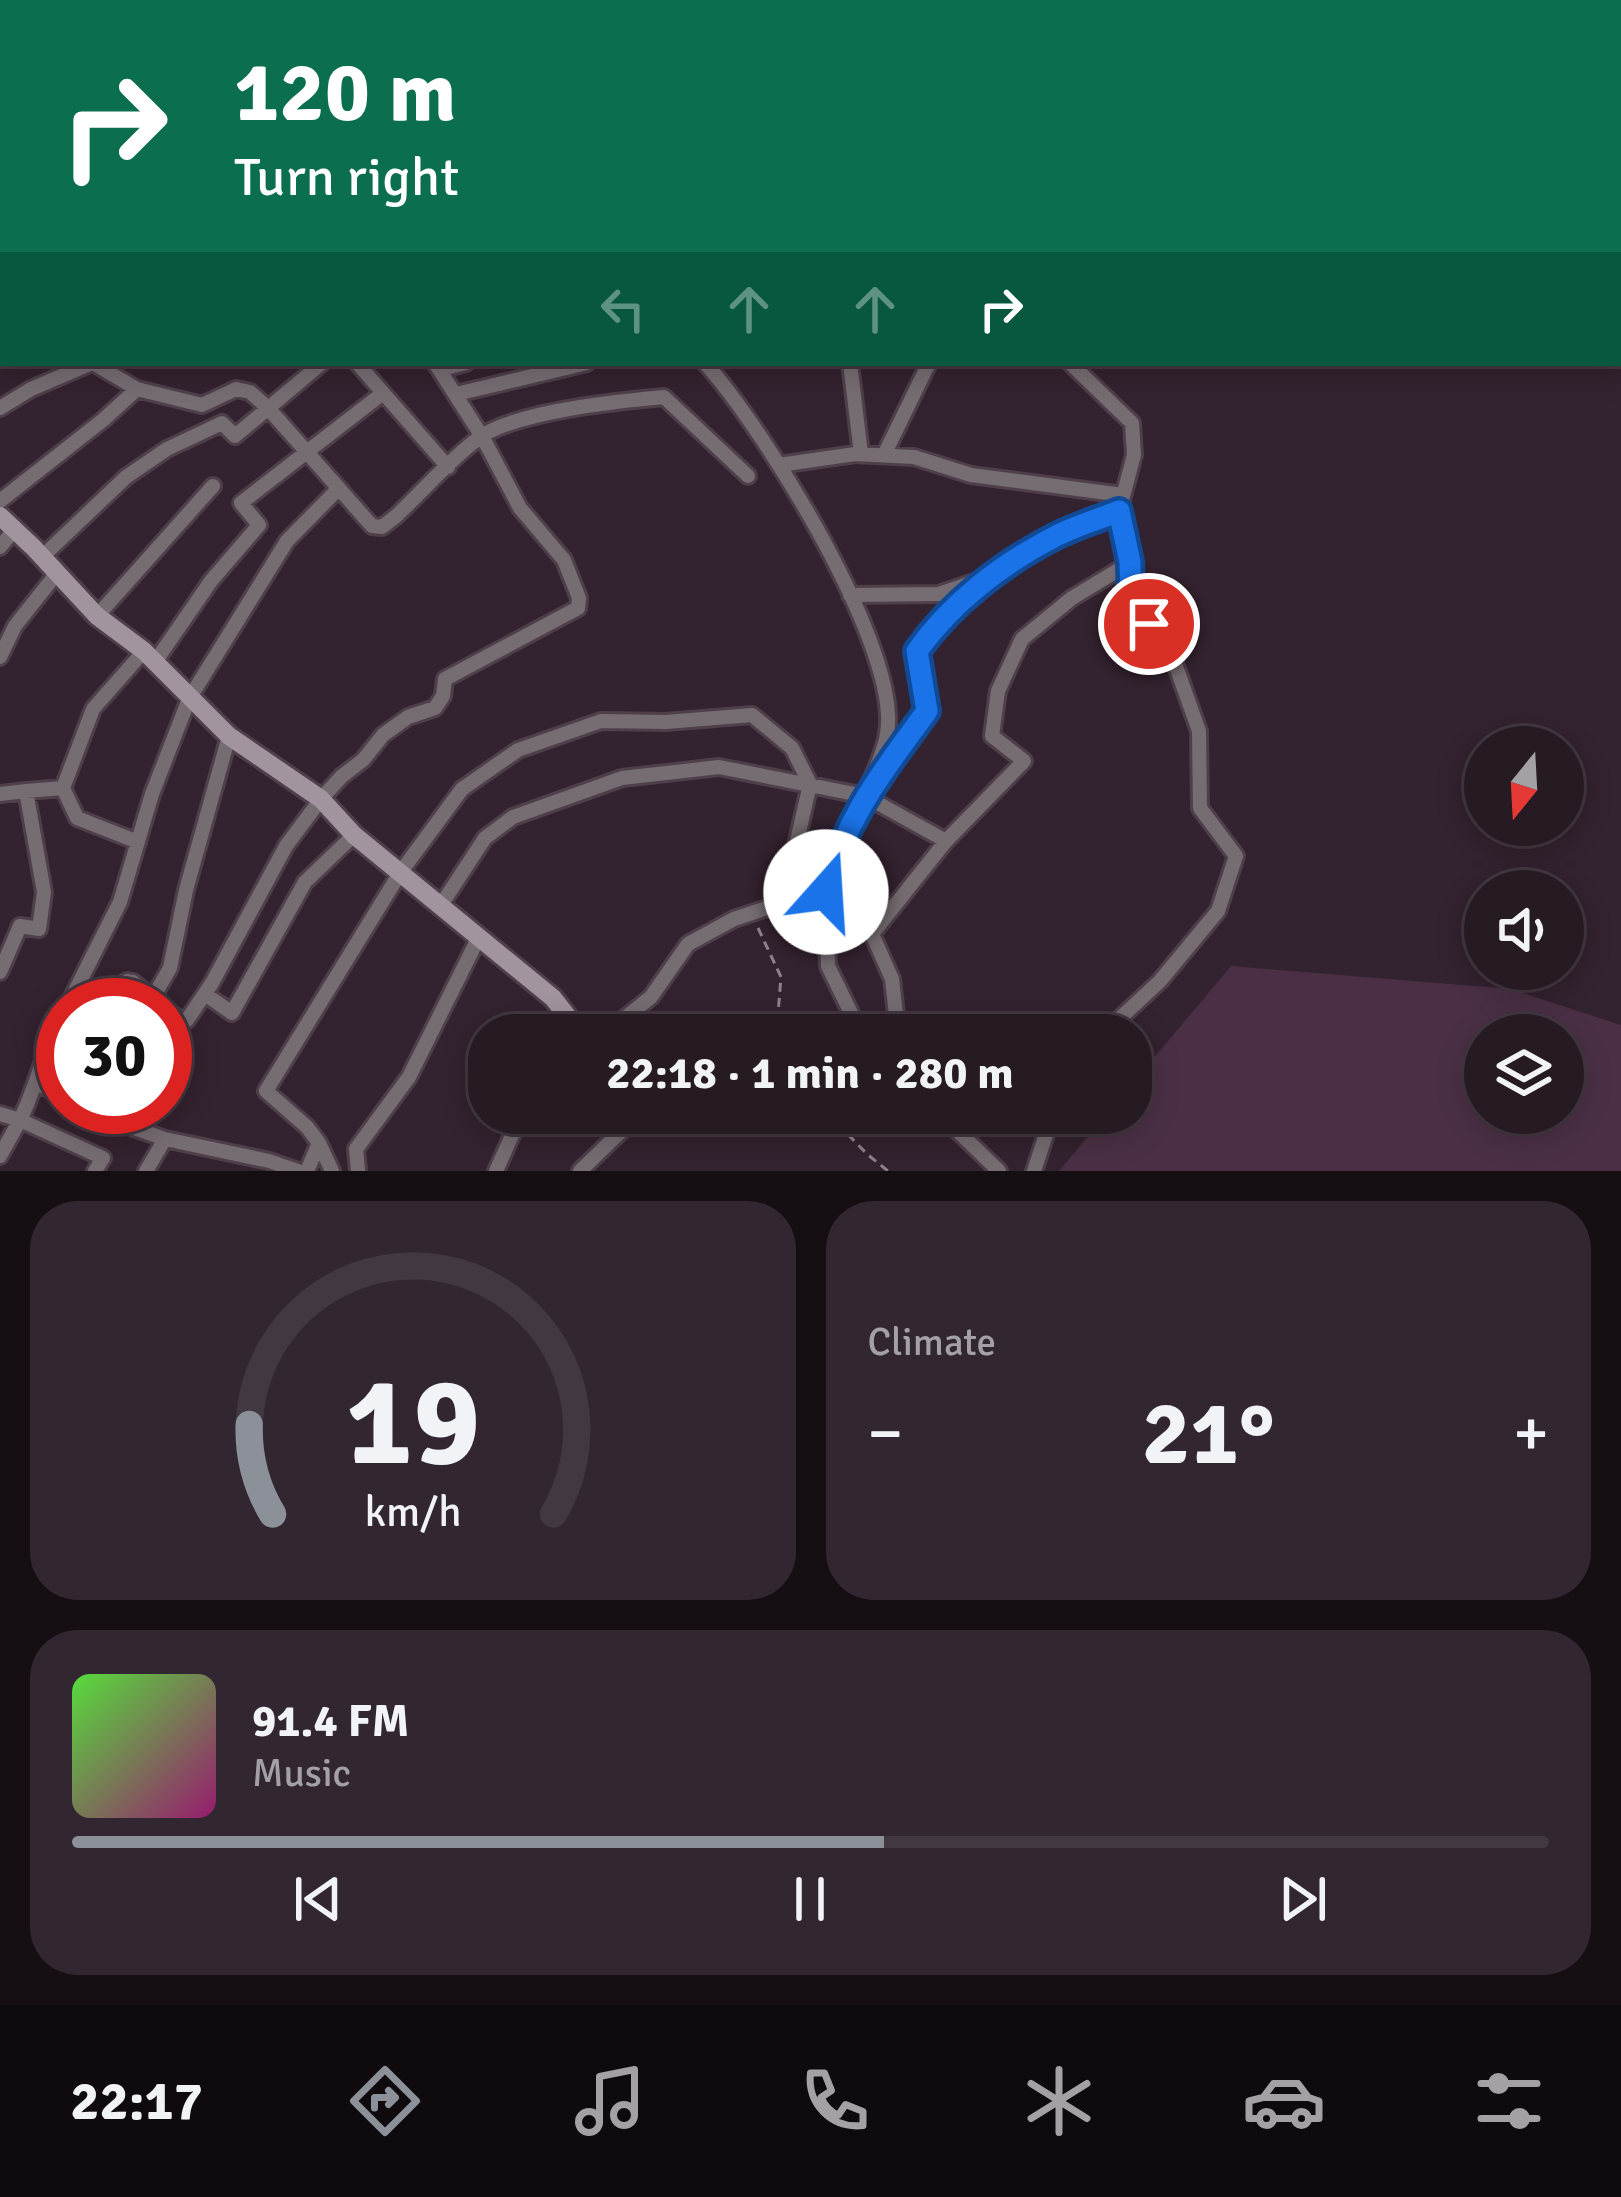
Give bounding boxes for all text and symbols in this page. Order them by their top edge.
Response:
text: 120 m [234,41,456,145]
icon: right [36,48,192,204]
text: Turn right [234,144,459,211]
icon: left [590,276,656,342]
icon: ahead [716,276,782,342]
icon: ahead [842,276,908,342]
icon: right [968,276,1034,342]
pin [1098,573,1200,675]
icon: arrive [1116,591,1182,657]
north arrow [1464,726,1584,846]
map controls [1464,726,1584,1134]
position arrow [763,829,889,955]
button: sound [1464,870,1584,990]
speed limit sign: 30 [36,978,192,1134]
button: layers [1464,1014,1584,1134]
text: 22:18 · 1 min · 280 m [606,1046,1014,1101]
text: Climate [868,1318,996,1366]
text: 19 [345,1346,480,1499]
text: 21° [1142,1378,1275,1489]
text: − [868,1393,903,1474]
text: + [1513,1393,1549,1474]
text: km/h [364,1485,461,1538]
text: 91.4 FM [252,1694,409,1749]
text: Music [252,1749,351,1797]
icon: previous [285,1866,351,1932]
icon: pause [777,1866,843,1932]
icon: next [1270,1866,1336,1932]
icon: directions [343,2059,427,2143]
icon: music [568,2059,652,2143]
icon: phone [793,2059,877,2143]
icon: climate [1017,2059,1101,2143]
icon: car [1242,2059,1326,2143]
icon: filters [1467,2059,1551,2143]
text: 22:17 [70,2068,203,2135]

